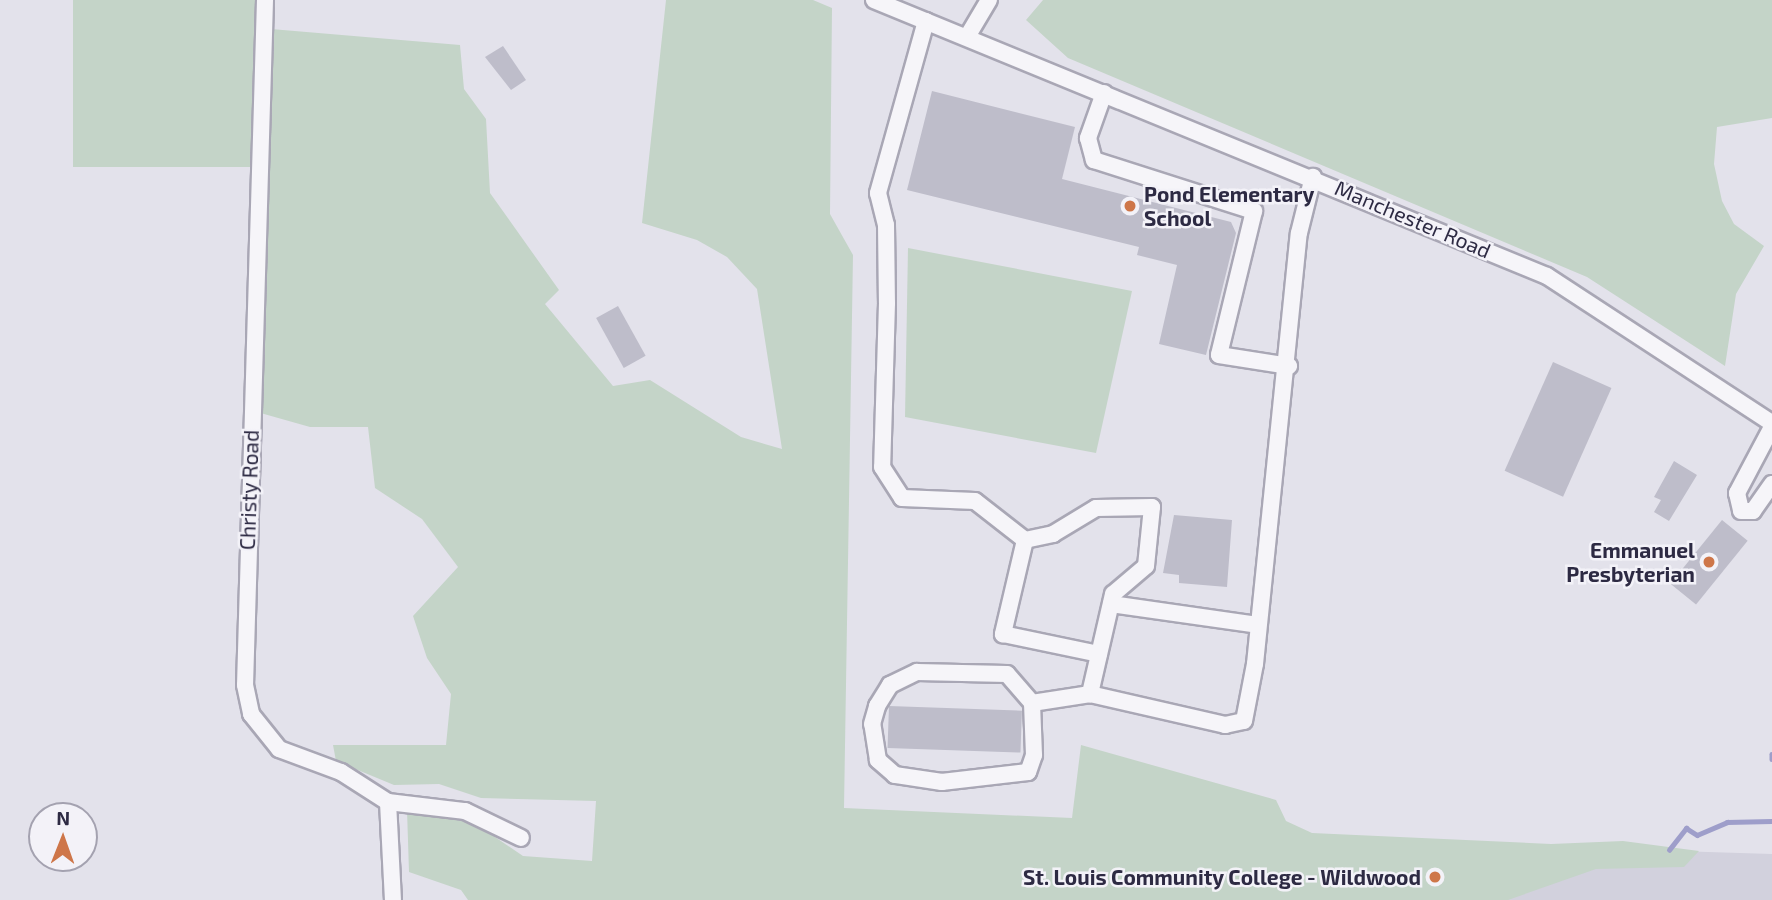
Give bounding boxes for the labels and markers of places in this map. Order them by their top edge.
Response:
place label: Pond Elementary School [1144,181,1314,231]
marker: Pond Elementary School [1122,198,1138,214]
place label: Emmanuel Presbyterian [1566,537,1695,587]
marker: Emmanuel Presbyterian [1701,554,1717,570]
place label: St. Louis Community College - Wildwood [1022,864,1421,890]
marker: St. Louis Community College - Wildwood [1427,869,1443,885]

